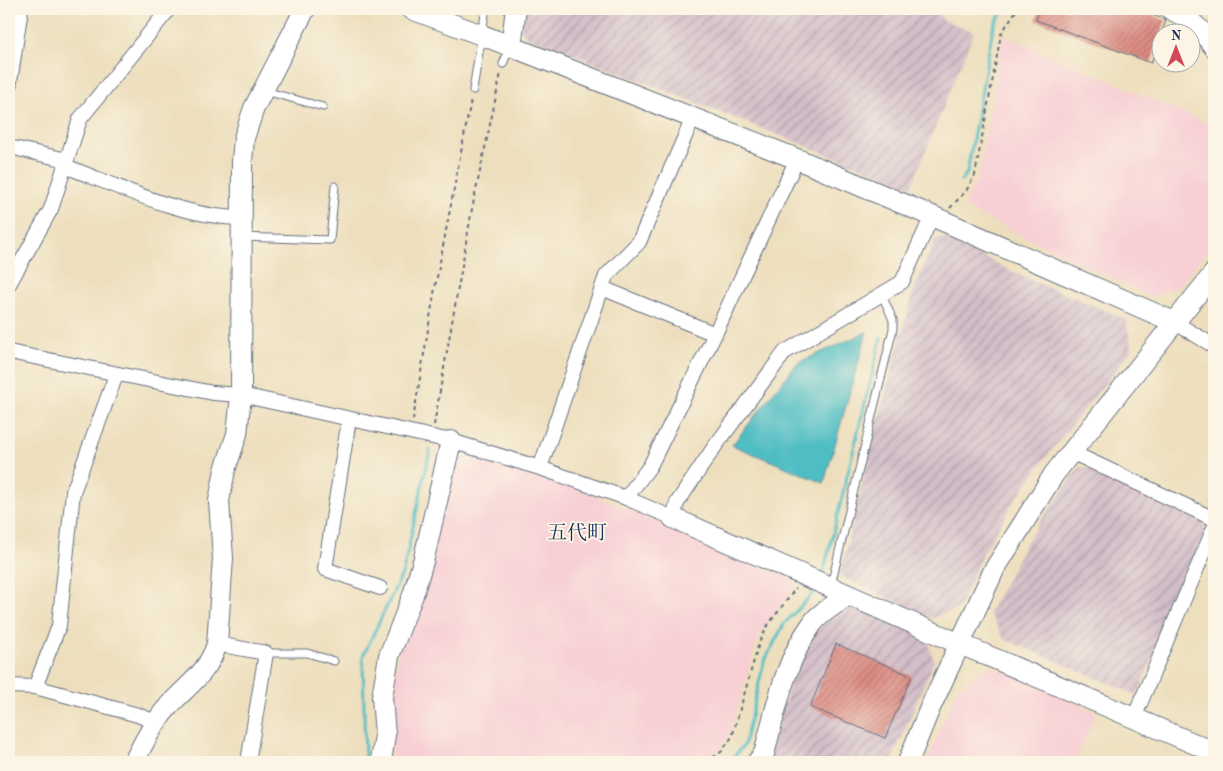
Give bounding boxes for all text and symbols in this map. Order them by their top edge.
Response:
north arrow [1150,22,1200,72]
text: N [1171,29,1182,43]
district label: 五代町 [547,522,607,544]

